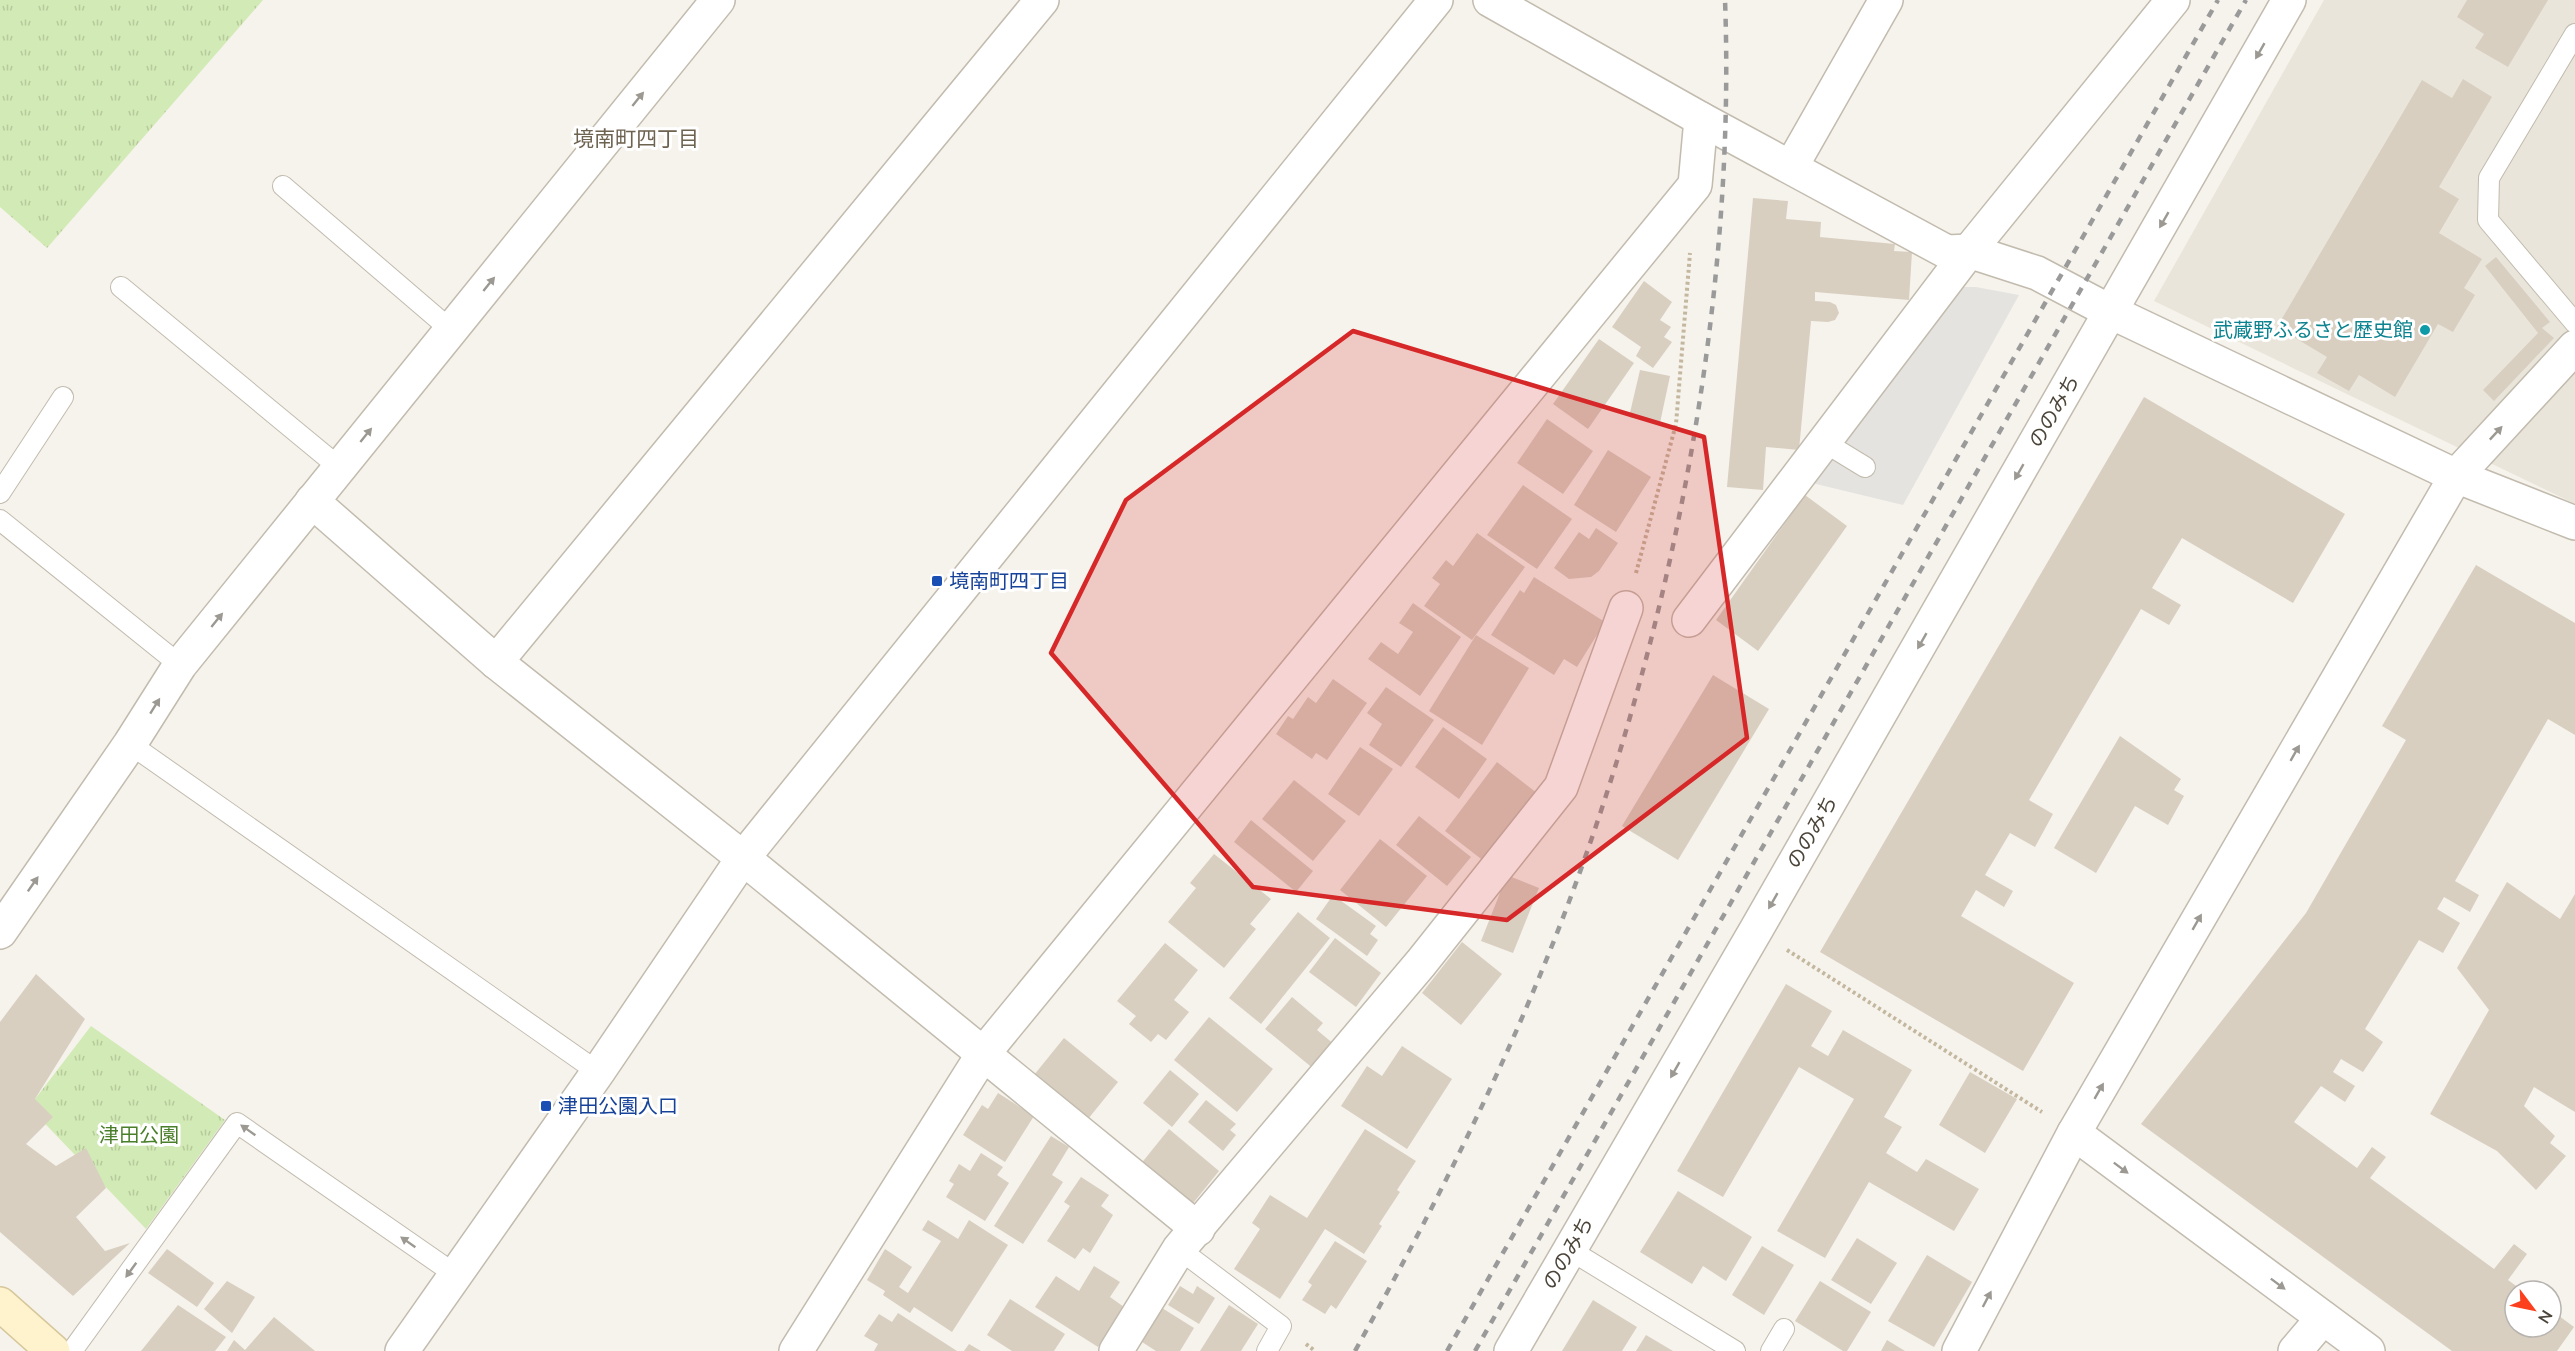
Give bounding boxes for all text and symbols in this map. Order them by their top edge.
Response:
one-way arrow [2255,43,2265,60]
one-way arrow [631,91,644,107]
district label: 境南町四丁目 [573,125,699,153]
one-way arrow [2159,212,2169,229]
one-way arrow [482,276,494,291]
place label: 武蔵野ふるさと歴史館 [2213,317,2413,344]
marker: 武蔵野ふるさと歴史館 [2418,323,2432,337]
street label: ののみち [2022,370,2086,452]
one-way arrow [2489,425,2503,440]
one-way arrow [360,428,372,443]
one-way arrow [2014,464,2024,481]
place label: 境南町四丁目 [949,568,1069,595]
marker: 境南町四丁目 [930,574,944,588]
one-way arrow [210,612,223,627]
one-way arrow [1917,633,1927,650]
one-way arrow [149,698,160,714]
one-way arrow [2290,744,2300,761]
street label: ののみち [1780,791,1844,873]
one-way arrow [27,877,39,893]
one-way arrow [1768,893,1778,910]
one-way arrow [2192,913,2202,930]
one-way arrow [1669,1062,1680,1078]
one-way arrow [2094,1082,2104,1099]
place label: 津田公園入口 [558,1093,678,1120]
marker: 津田公園入口 [539,1099,553,1113]
park label: 津田公園 [99,1122,179,1149]
one-way arrow [240,1125,256,1136]
one-way arrow [2114,1161,2129,1173]
street label: ののみち [1536,1212,1600,1294]
one-way arrow [400,1236,416,1248]
one-way arrow [125,1263,137,1278]
one-way arrow [2270,1278,2285,1290]
north arrow [2503,1279,2563,1339]
one-way arrow [1982,1291,1992,1308]
text: N [2532,1306,2557,1327]

